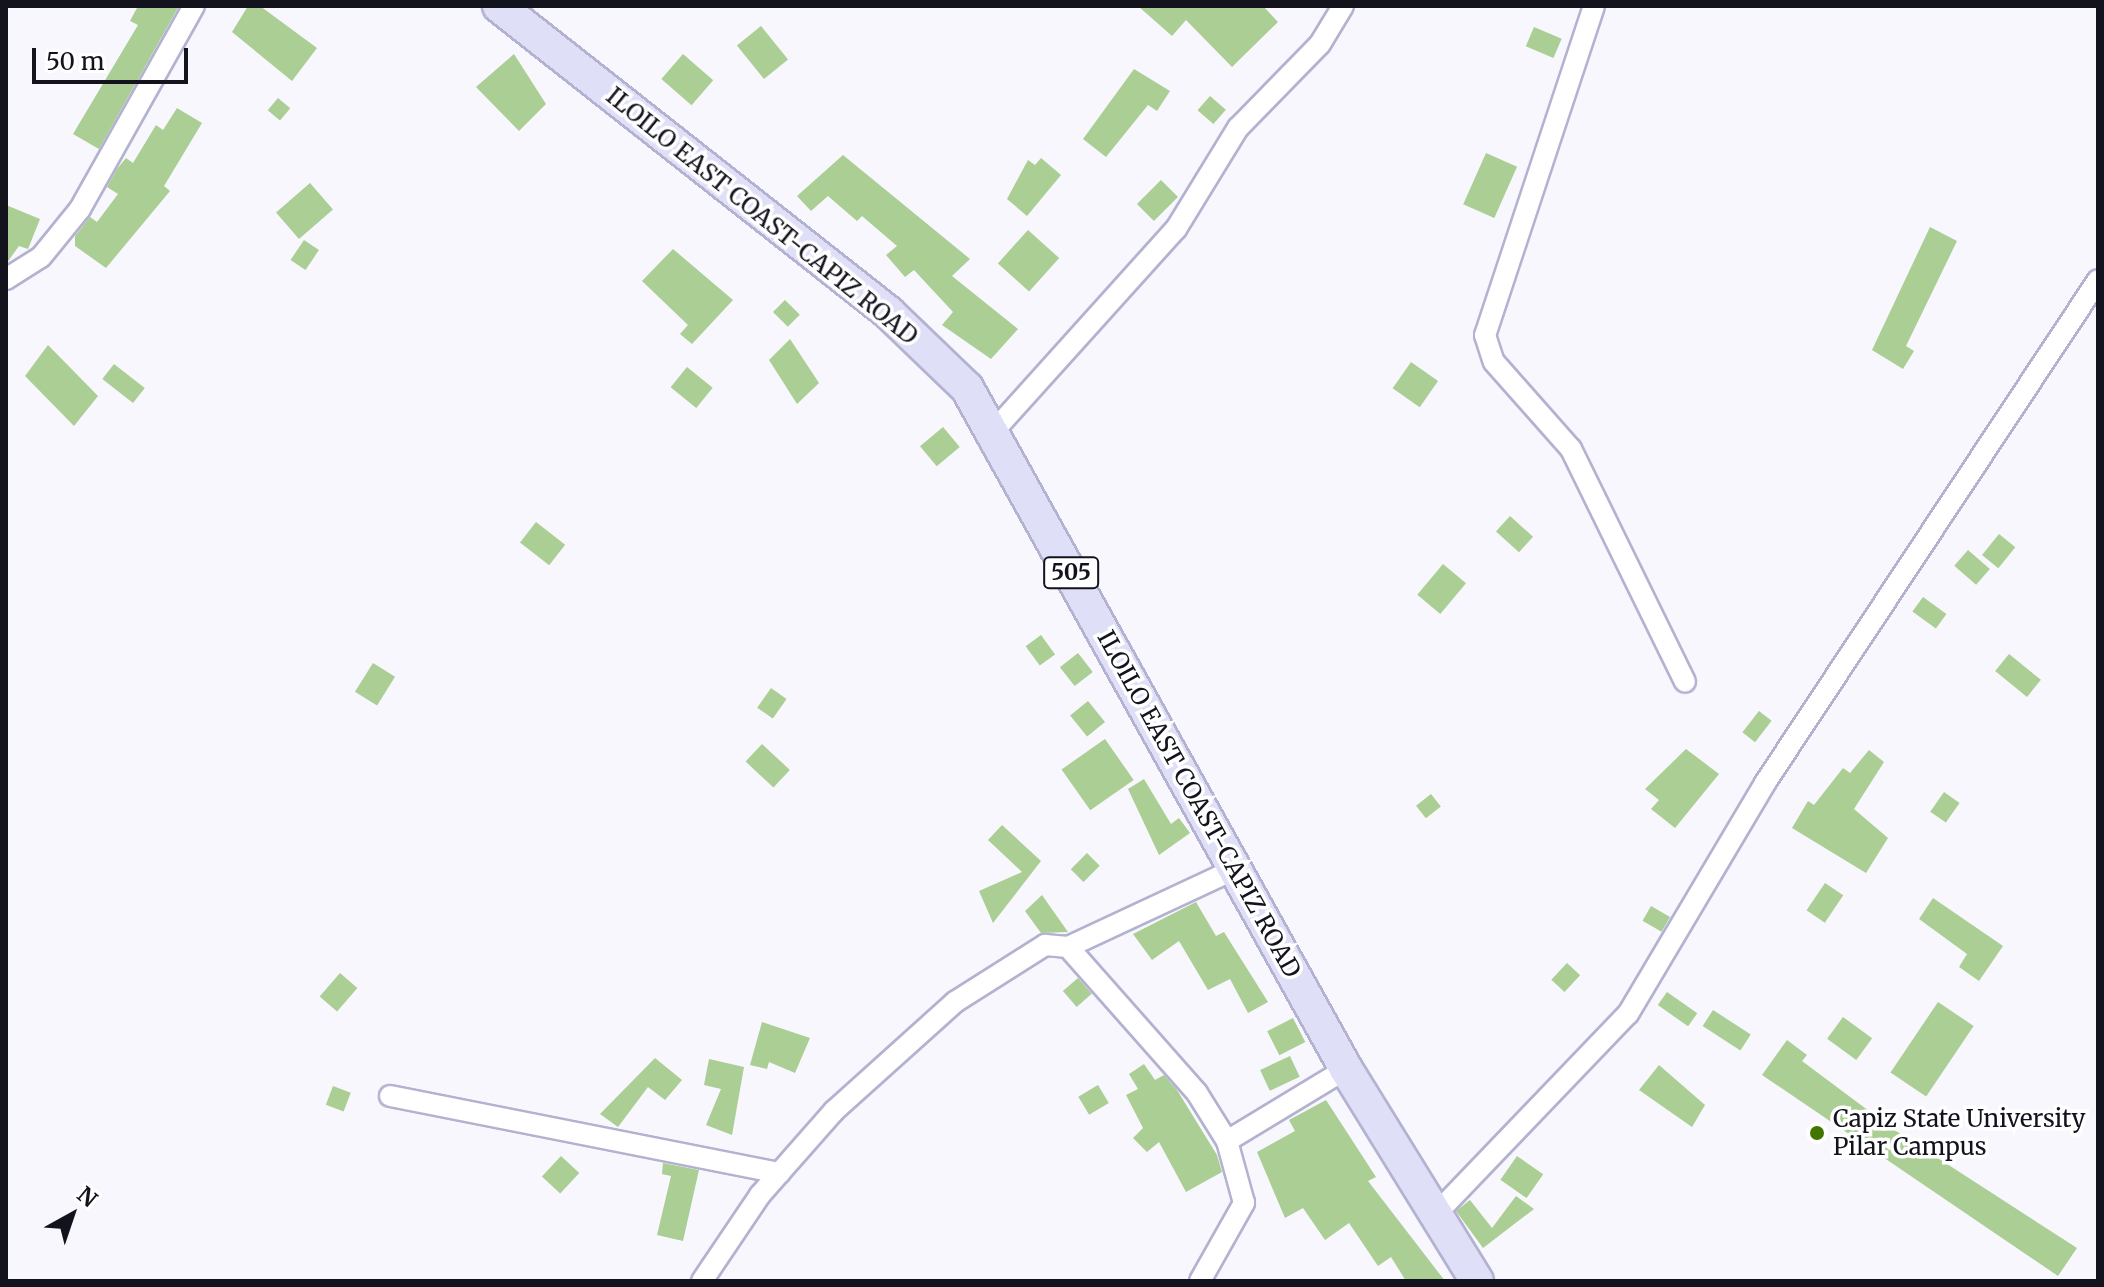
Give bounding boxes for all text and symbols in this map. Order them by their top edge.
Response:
scale bar [36,32,192,82]
text: 50 m [46,46,105,77]
street label: ILOILO EAST COAST-CAPIZ ROAD [600,81,924,351]
road number: 505 [1043,555,1099,591]
street label: ILOILO EAST COAST-CAPIZ ROAD [1091,625,1307,983]
place label: Capiz State University Pilar Campus [1833,1105,2085,1161]
marker: Capiz State University Pilar Campus [1808,1124,1826,1142]
north arrow [32,1175,112,1255]
text: N [72,1180,103,1213]

